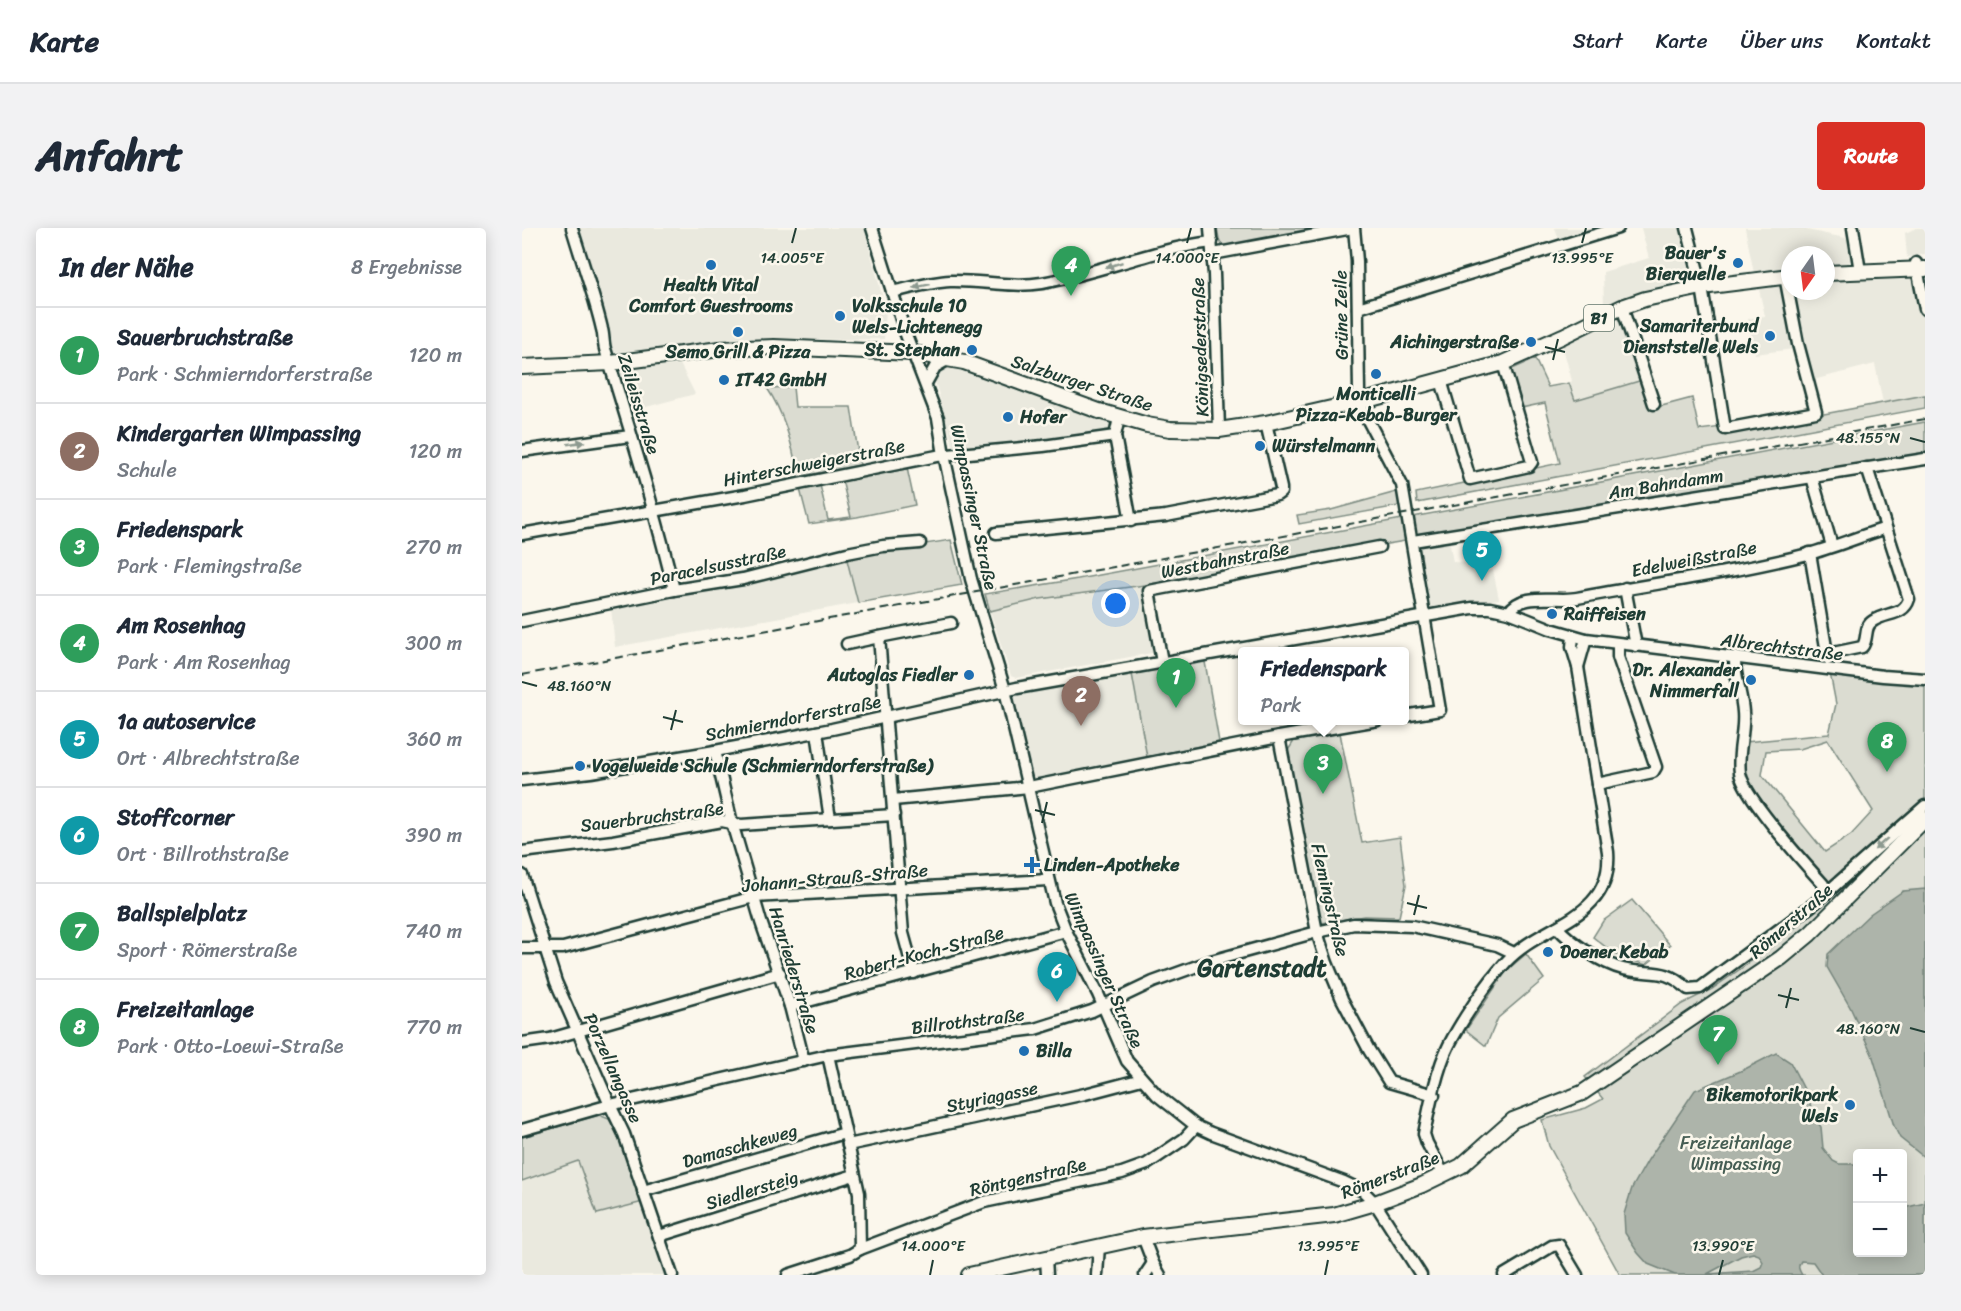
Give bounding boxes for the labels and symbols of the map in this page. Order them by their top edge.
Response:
place label: Bauer's Bierquelle [1646,237,1727,290]
text: 14.005°E [760,245,825,271]
text: 14.000°E [1155,245,1220,271]
text: 13.995°E [1551,245,1614,271]
north arrow [1781,246,1835,300]
pin: 4 [1052,247,1090,296]
marker: Bauer's Bierquelle [1731,256,1745,270]
marker: Health Vital Comfort Guestrooms [704,258,718,272]
one-way arrow [1105,261,1123,271]
place label: Health Vital Comfort Guestrooms [628,269,793,322]
street label: Grüne Zeile [1324,270,1358,360]
street label: Königsederstraße [1182,277,1218,417]
one-way arrow [912,282,931,291]
place label: Volksschule 10 Wels-Lichtenegg [852,290,982,343]
road number: B1 [1584,305,1614,331]
marker: Volksschule 10 Wels-Lichtenegg [833,309,847,323]
place label: Samariterbund Dienststelle Wels [1623,310,1759,363]
marker: Semo Grill & Pizza [731,325,745,339]
place label: Aichingerstraße [1390,326,1520,358]
marker: Samariterbund Dienststelle Wels [1763,329,1777,343]
place label: St. Stephan [864,334,960,366]
marker: Aichingerstraße [1524,335,1538,349]
place label: Semo Grill & Pizza [665,336,811,368]
marker: St. Stephan [965,343,979,357]
street label: Salzburger Straße [1007,345,1157,421]
street label: Zeileisstraße [609,350,670,459]
place label: IT42 GmbH [735,364,827,396]
marker: Monticelli Pizza-Kebab-Burger [1369,367,1383,381]
marker: IT42 GmbH [717,373,731,387]
place label: Monticelli Pizza-Kebab-Burger [1296,378,1458,431]
place label: Hofer [1019,401,1068,433]
marker: Hofer [1001,410,1015,424]
street label: Wimpassinger Straße [941,421,1007,593]
text: 48.155°N [1836,425,1901,451]
street label: Hinterschweigerstraße [720,430,908,496]
place label: Würstelmann [1272,430,1375,462]
one-way arrow [567,439,586,448]
marker: Würstelmann [1253,439,1267,453]
street label: Am Bahndamm [1605,459,1726,509]
street label: Edelweißstraße [1629,531,1759,587]
street label: Westbahnstraße [1158,532,1292,588]
pin: 5 [1462,532,1502,581]
street label: Paracelsusstraße [647,535,789,595]
your location [1101,589,1130,618]
place label: Raiffeisen [1563,598,1646,630]
marker: Raiffeisen [1545,607,1559,621]
street label: Albrechtstraße [1718,623,1845,670]
place label: Dr. Alexander Nimmerfall [1633,654,1741,707]
pin: 1 [1156,658,1196,708]
place label: Autoglas Fiedler [827,659,959,691]
marker: Autoglas Fiedler [962,668,976,682]
text: 48.160°N [547,673,612,699]
marker: Dr. Alexander Nimmerfall [1744,673,1758,687]
pin: 2 [1062,676,1100,726]
street label: Schmierndorferstraße [702,685,884,751]
pin: 8 [1868,722,1906,772]
pin: 3 [1304,744,1342,794]
place label: Vogelweide Schule (Schmierndorferstraße) [592,750,934,782]
marker: Vogelweide Schule (Schmierndorferstraße) [573,759,587,773]
street label: Sauerbruchstraße [579,792,726,842]
one-way arrow [1874,837,1889,850]
street label: Flemingstraße [1301,840,1359,960]
place label: Linden-Apotheke [1044,849,1180,881]
street label: Johann-Strauß-Straße [740,854,929,902]
marker: Linden-Apotheke [1025,858,1039,872]
street label: Römerstraße [1742,875,1841,967]
street label: Wimpassinger Straße [1055,886,1153,1054]
street label: Hanriederstraße [759,902,829,1038]
street label: Robert-Koch-Straße [840,916,1008,990]
place label: Doener Kebab [1560,936,1668,968]
marker: Doener Kebab [1541,945,1555,959]
district label: Gartenstadt [1197,947,1327,989]
pin: 6 [1038,952,1076,1002]
street label: Billrothstraße [910,998,1026,1044]
street label: Porzellangasse [574,1008,652,1128]
pin: 7 [1698,1016,1738,1065]
text: 48.160°N [1836,1016,1901,1042]
place label: Billa [1036,1035,1073,1067]
marker: Billa [1017,1044,1031,1058]
street label: Styriagasse [943,1072,1041,1122]
place label: Bikemotorikpark Wels [1706,1079,1839,1132]
marker: Bikemotorikpark Wels [1843,1098,1857,1112]
street label: Damaschkeweg [679,1114,801,1178]
park label: Freizeitanlage Wimpassing [1680,1127,1792,1180]
street label: Römerstraße [1336,1141,1444,1208]
street label: Röntgenstraße [967,1148,1090,1206]
street label: Siedlersteig [702,1161,802,1219]
text: 14.000°E [901,1233,966,1259]
text: 13.995°E [1297,1233,1360,1259]
text: 13.990°E [1692,1233,1756,1259]

